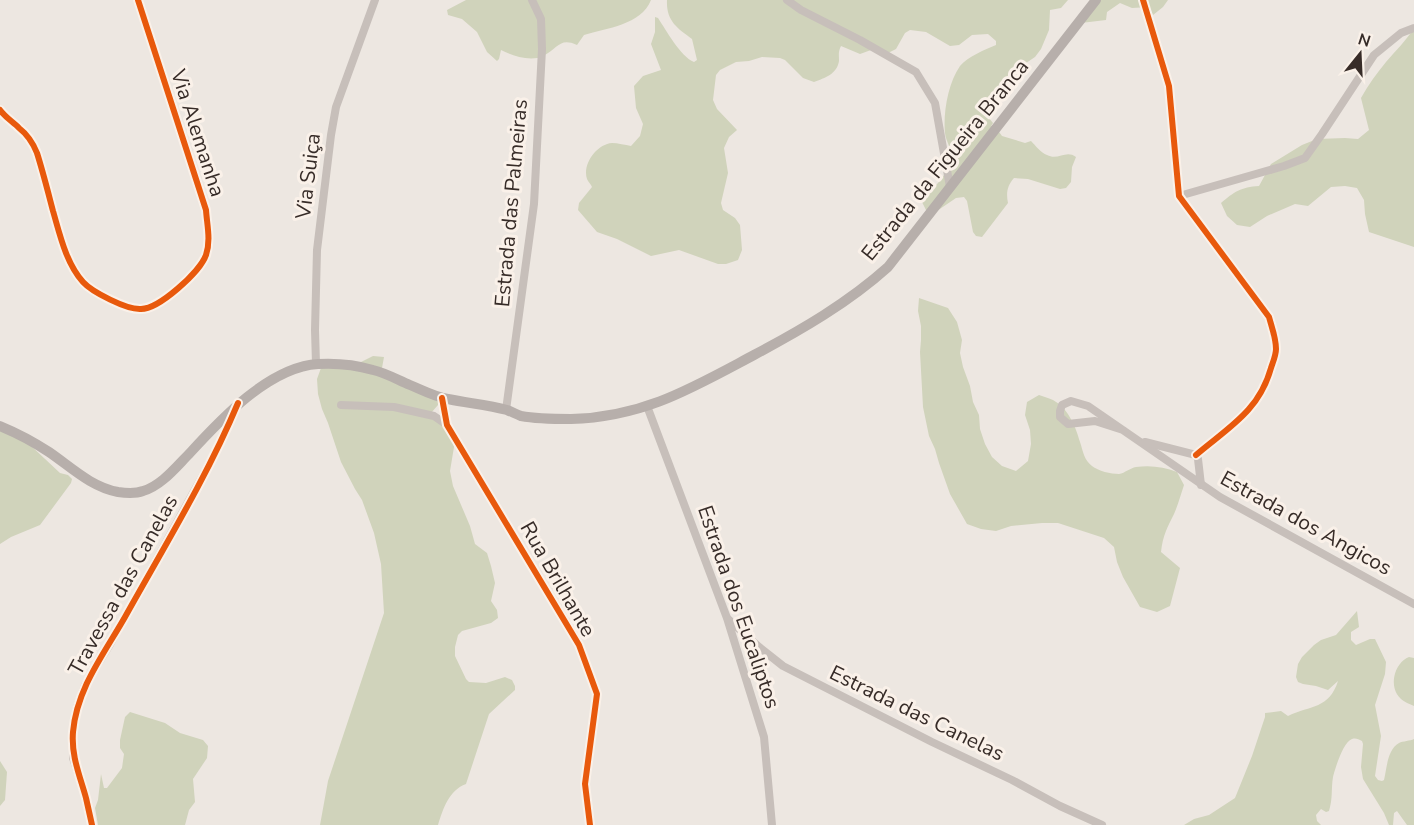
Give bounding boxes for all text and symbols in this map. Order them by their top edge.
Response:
north arrow [1330,24,1390,84]
text: N [1355,28,1373,53]
street label: Estrada da Figueira Branca [855,53,1035,267]
street label: Via Alemanha [164,65,232,200]
street label: Estrada das Palmeiras [488,98,534,308]
street label: Via Suiça [289,132,327,221]
street label: Estrada dos Angicos [1215,464,1397,582]
street label: Travessa das Canelas [62,490,184,680]
street label: Estrada dos Eucaliptos [691,502,787,712]
street label: Rua Brilhante [514,516,602,642]
street label: Estrada das Canelas [825,659,1009,767]

